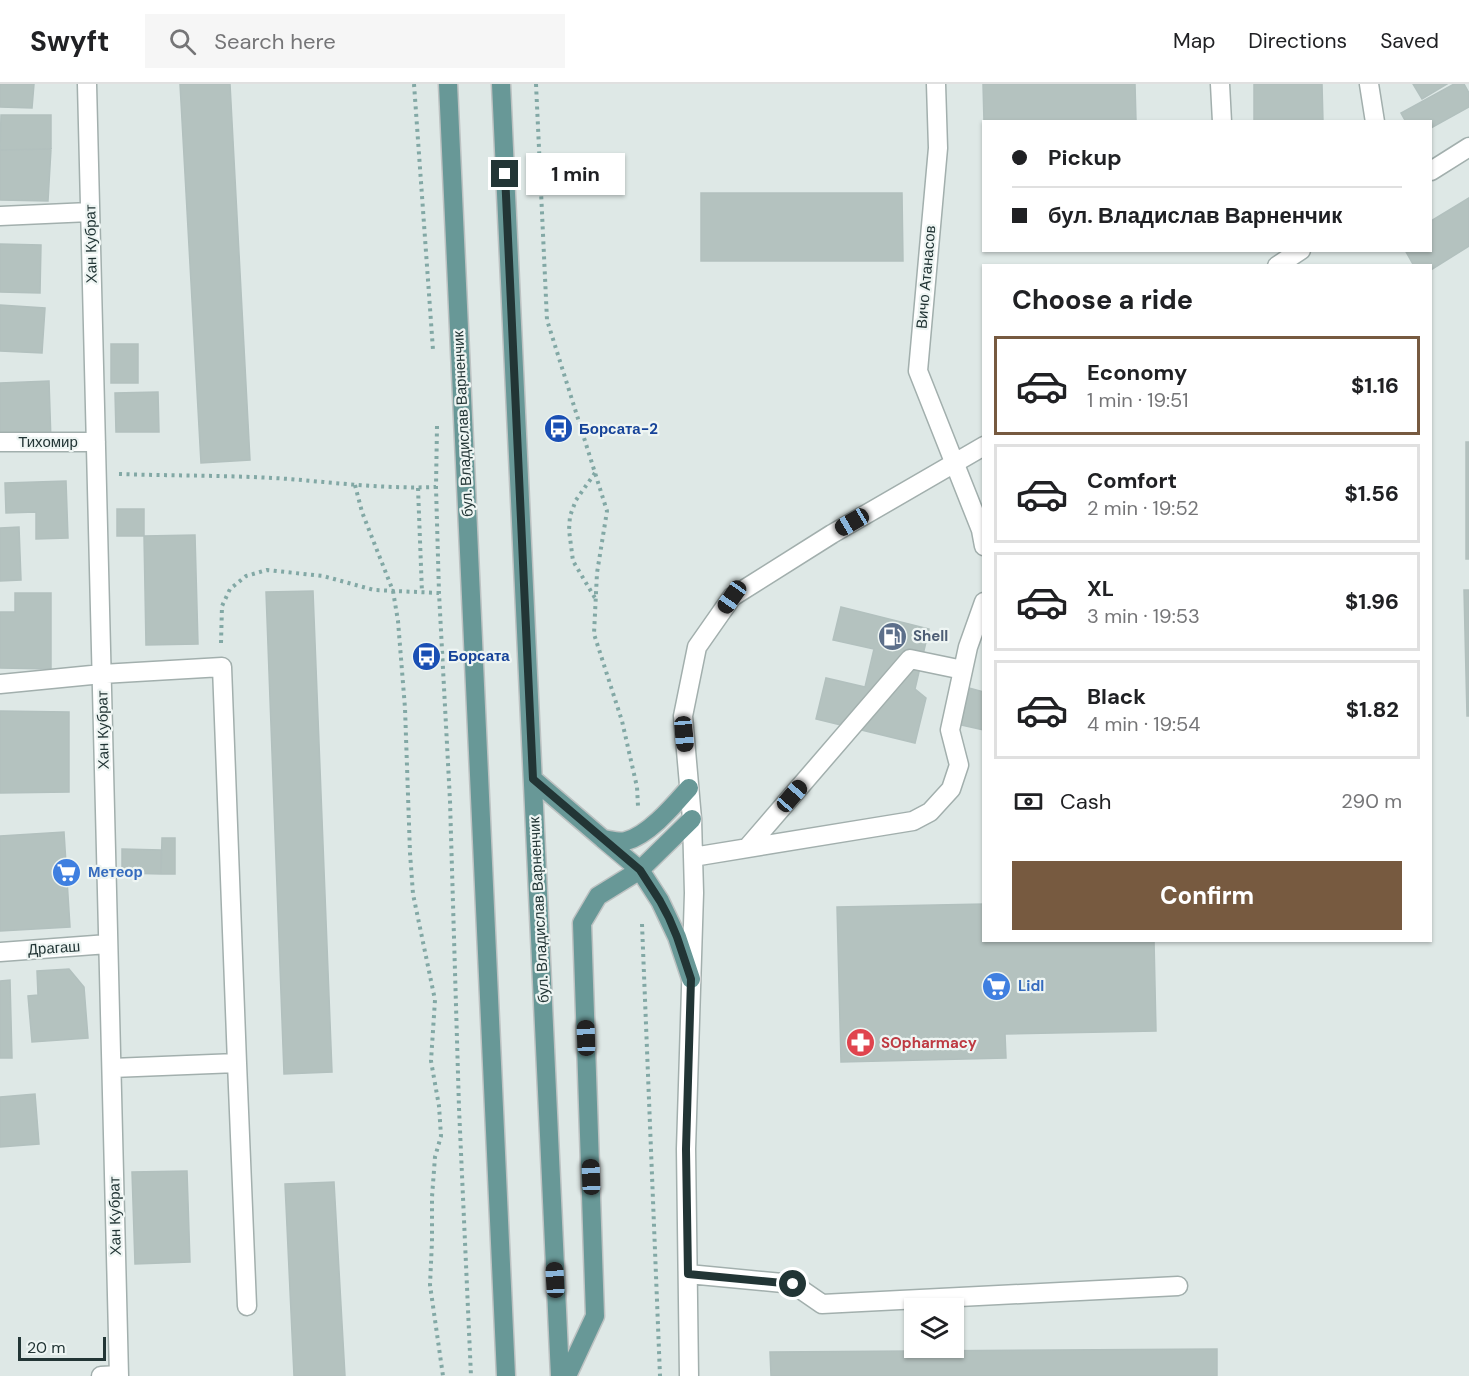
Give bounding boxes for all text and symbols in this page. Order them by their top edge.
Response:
search box [145,14,565,68]
text: Swyft [30,23,109,60]
icon: search [166,25,199,58]
text: Search here [214,27,336,56]
text: Map [1173,27,1215,55]
text: Directions [1248,27,1347,55]
text: Saved [1380,27,1439,55]
text: Pickup [1048,143,1122,172]
callout: 1 min [526,153,625,195]
route end [491,160,518,187]
text: 1 min [551,161,600,187]
text: бул. Владислав Варненчик [1048,201,1342,230]
street label: Хан Кубрат [80,204,102,284]
street label: Вичо Атанасов [912,224,940,330]
text: Choose a ride [1012,282,1193,317]
street label: бул. Владислав Варненчик [448,330,478,518]
text: Economy [1087,358,1187,387]
icon: car [1015,359,1069,413]
text: $1.16 [1351,371,1399,400]
text: 1 min · 19:51 [1087,387,1189,413]
bus stop icon: Борсата-2 [542,413,574,445]
place label: Борсата-2 [579,419,658,439]
street label: Тихомир [18,432,78,452]
text: Comfort [1087,466,1177,495]
icon: car [1015,467,1069,521]
text: $1.56 [1345,479,1399,508]
text: 2 min · 19:52 [1087,495,1199,521]
car [832,505,872,539]
text: XL [1087,574,1114,603]
icon: car [1015,575,1069,629]
car [714,577,750,617]
text: $1.96 [1345,587,1399,616]
text: 3 min · 19:53 [1087,603,1200,629]
fuel station icon: Shell [876,620,908,652]
place label: Shell [913,626,948,646]
bus stop icon: Борсата [411,640,443,672]
place label: Борсата [448,646,510,666]
text: Black [1087,682,1146,711]
icon: car [1015,683,1069,737]
street label: Хан Кубрат [92,690,114,770]
text: $1.82 [1346,695,1399,724]
text: 4 min · 19:54 [1087,711,1200,737]
car [673,715,695,753]
car [773,777,811,815]
icon: cash [1012,785,1045,818]
text: Cash [1060,787,1111,816]
text: 290 m [1341,788,1402,814]
street label: бул. Владислав Варненчик [524,816,554,1004]
supermarket icon: Метеор [51,856,83,888]
button: Confirm [1012,861,1402,930]
place label: Метеор [88,862,143,882]
street label: Драгаш [27,936,81,960]
supermarket icon: Lidl [981,970,1013,1002]
place label: Lidl [1018,976,1044,996]
car [576,1020,596,1056]
pharmacy icon: SOpharmacy [844,1027,876,1059]
place label: SOpharmacy [881,1033,977,1053]
car [581,1159,601,1195]
street label: Хан Кубрат [104,1176,126,1256]
car [545,1262,565,1298]
route start [779,1270,806,1297]
map controls [904,1298,964,1358]
button: layers [904,1298,964,1358]
scale bar [18,1334,106,1362]
text: 20 m [27,1337,66,1358]

